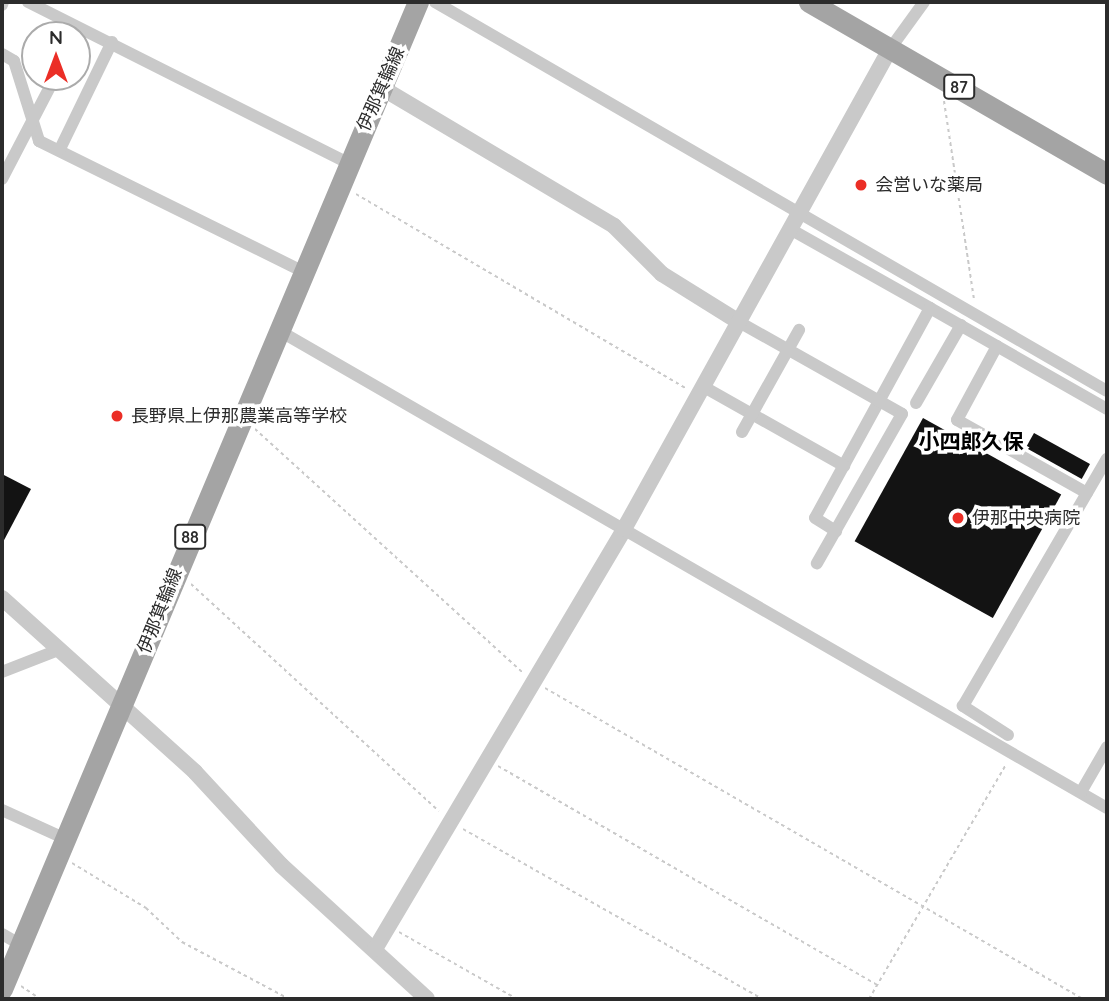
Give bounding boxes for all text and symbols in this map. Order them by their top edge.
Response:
north arrow [21,21,91,91]
text: N [49,25,63,49]
street label: 伊那箕輪線 [353,43,409,135]
road number: 87 [942,74,976,100]
place label: 会営いな薬局 [875,174,983,196]
marker: 会営いな薬局 [853,177,869,193]
place label: 長野県上伊那農業高等学校 [131,405,347,427]
marker: 長野県上伊那農業高等学校 [109,408,125,424]
district label: 小四郎久保 [919,428,1023,454]
place label: 伊那中央病院 [972,507,1080,529]
marker: 伊那中央病院 [950,510,966,526]
road number: 88 [172,524,208,550]
street label: 伊那箕輪線 [133,565,187,657]

